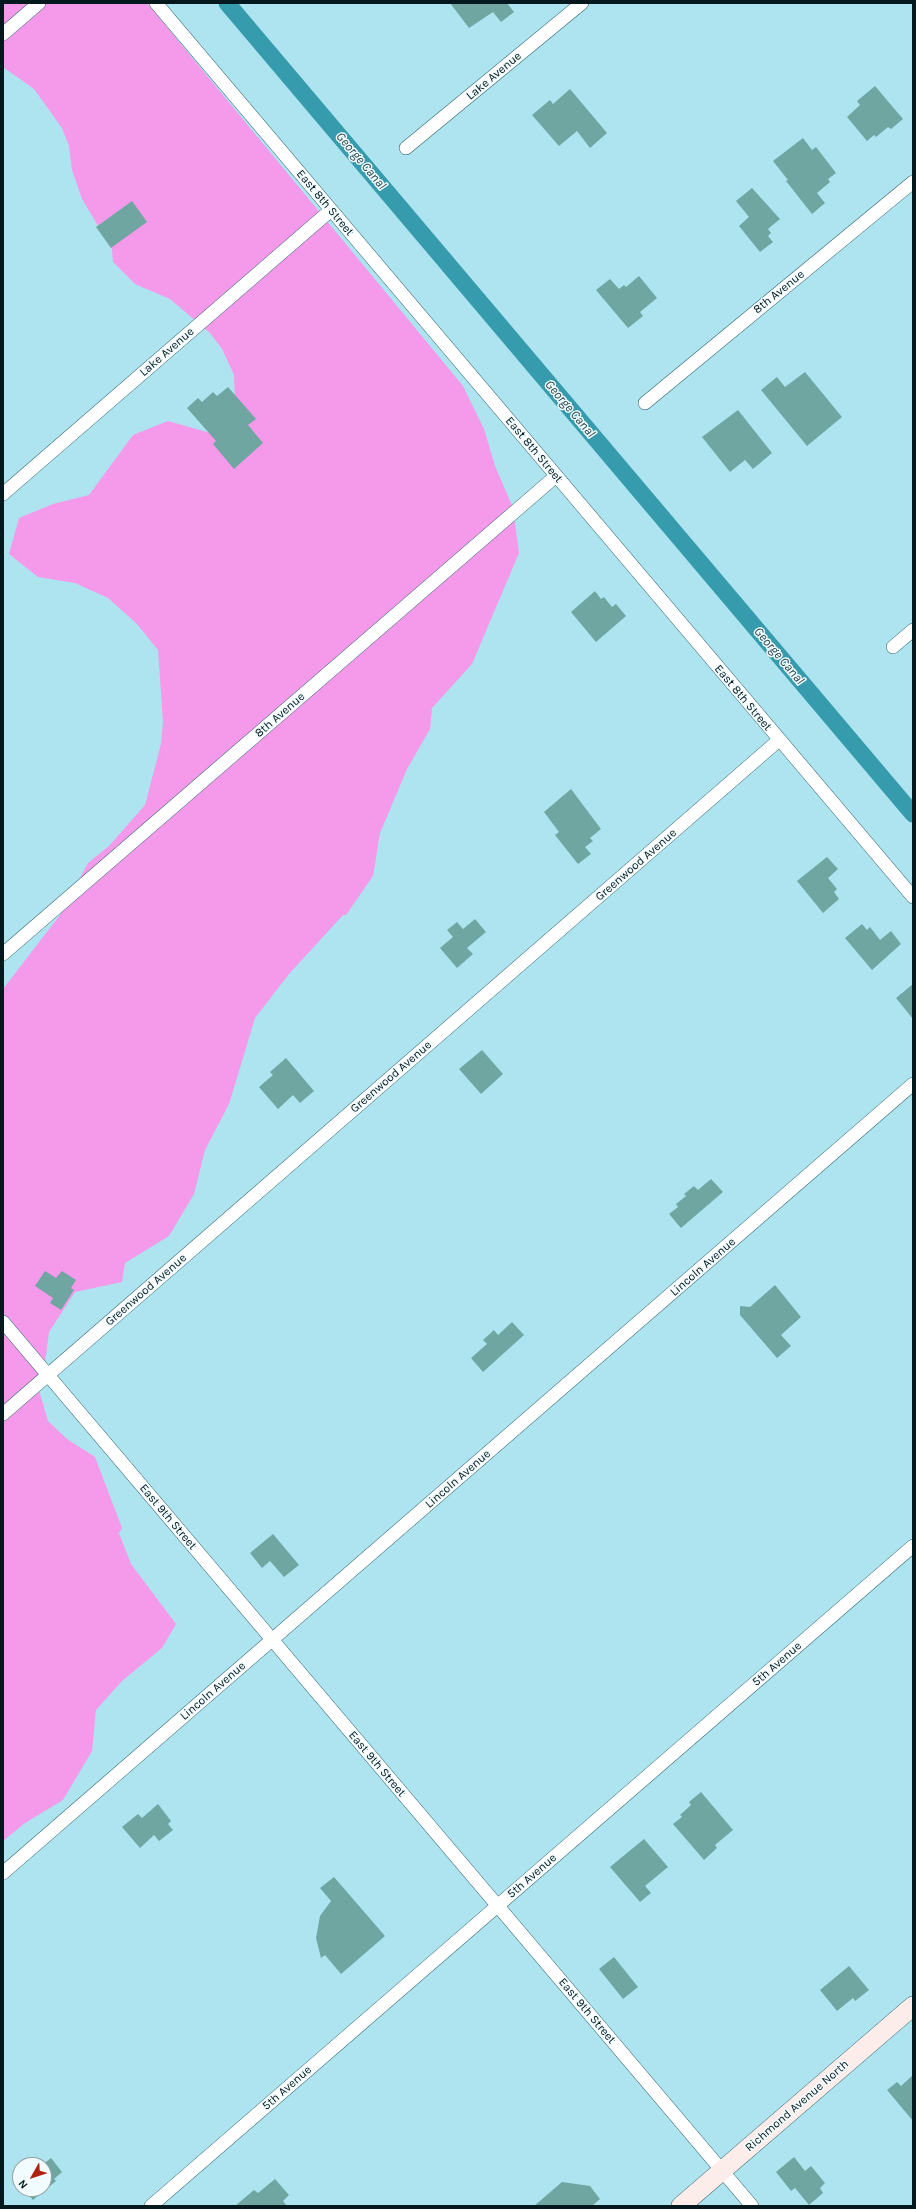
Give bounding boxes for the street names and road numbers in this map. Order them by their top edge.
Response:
street label: Lake Avenue [464,49,524,103]
street label: East 8th Street [293,167,357,239]
street label: 8th Avenue [751,267,807,317]
street label: Lake Avenue [137,324,197,380]
street label: East 8th Street [502,414,566,486]
street label: East 8th Street [711,662,775,734]
street label: 8th Avenue [252,689,308,741]
street label: Greenwood Avenue [592,826,680,904]
street label: Greenwood Avenue [347,1038,435,1116]
street label: Lincoln Avenue [667,1235,739,1299]
street label: Greenwood Avenue [102,1251,190,1329]
street label: Lincoln Avenue [422,1447,494,1511]
street label: East 9th Street [136,1481,200,1553]
street label: 5th Avenue [749,1639,805,1689]
street label: Lincoln Avenue [177,1659,249,1723]
street label: East 9th Street [345,1728,409,1800]
street label: 5th Avenue [504,1851,560,1901]
street label: East 9th Street [555,1975,619,2047]
street label: Richmond Avenue North [742,2057,852,2155]
street label: 5th Avenue [259,2063,315,2113]

